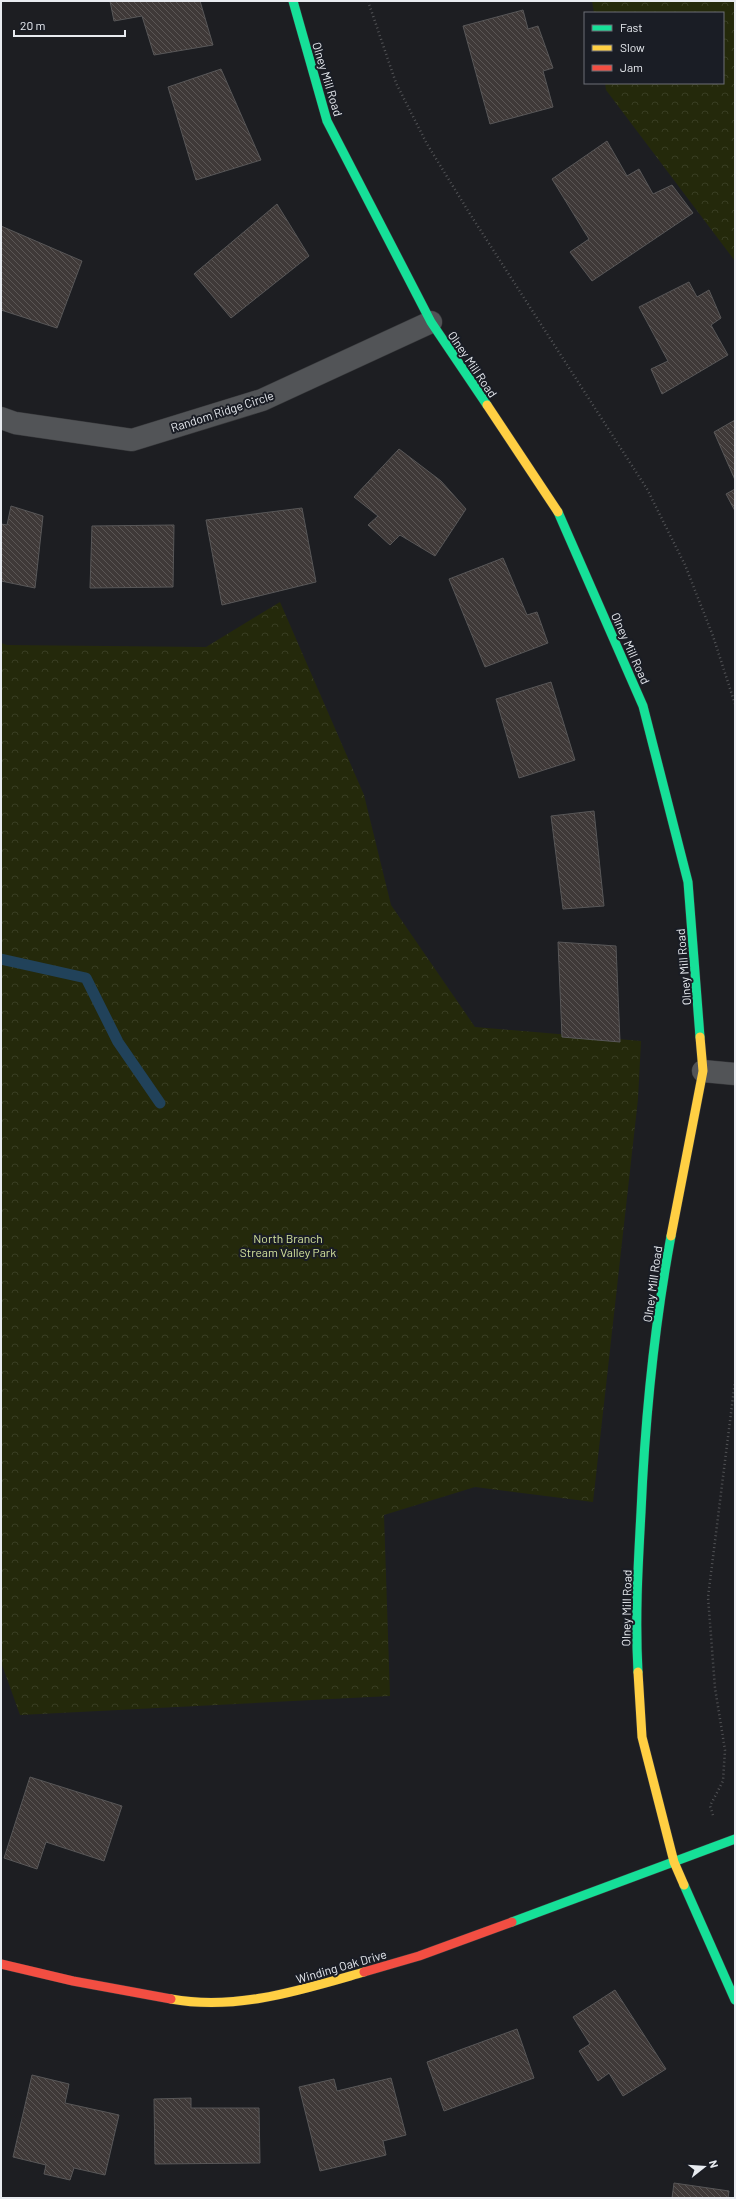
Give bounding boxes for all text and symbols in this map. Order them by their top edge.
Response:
scale bar [14,12,125,38]
legend [584,12,724,84]
text: 20 m [20,18,46,32]
text: Fast [620,20,643,34]
street label: Olney Mill Road [310,40,346,118]
text: Slow [620,40,645,54]
text: Jam [620,60,643,74]
street label: Olney Mill Road [446,328,500,400]
street label: Random Ridge Circle [169,388,275,434]
street label: Olney Mill Road [609,610,653,686]
street label: Olney Mill Road [673,928,693,1006]
park label: North Branch Stream Valley Park [240,1231,336,1259]
street label: Olney Mill Road [640,1245,664,1323]
street label: Olney Mill Road [618,1569,634,1647]
street label: Winding Oak Drive [294,1946,388,1986]
north arrow [684,2147,724,2187]
text: N [707,2159,721,2169]

